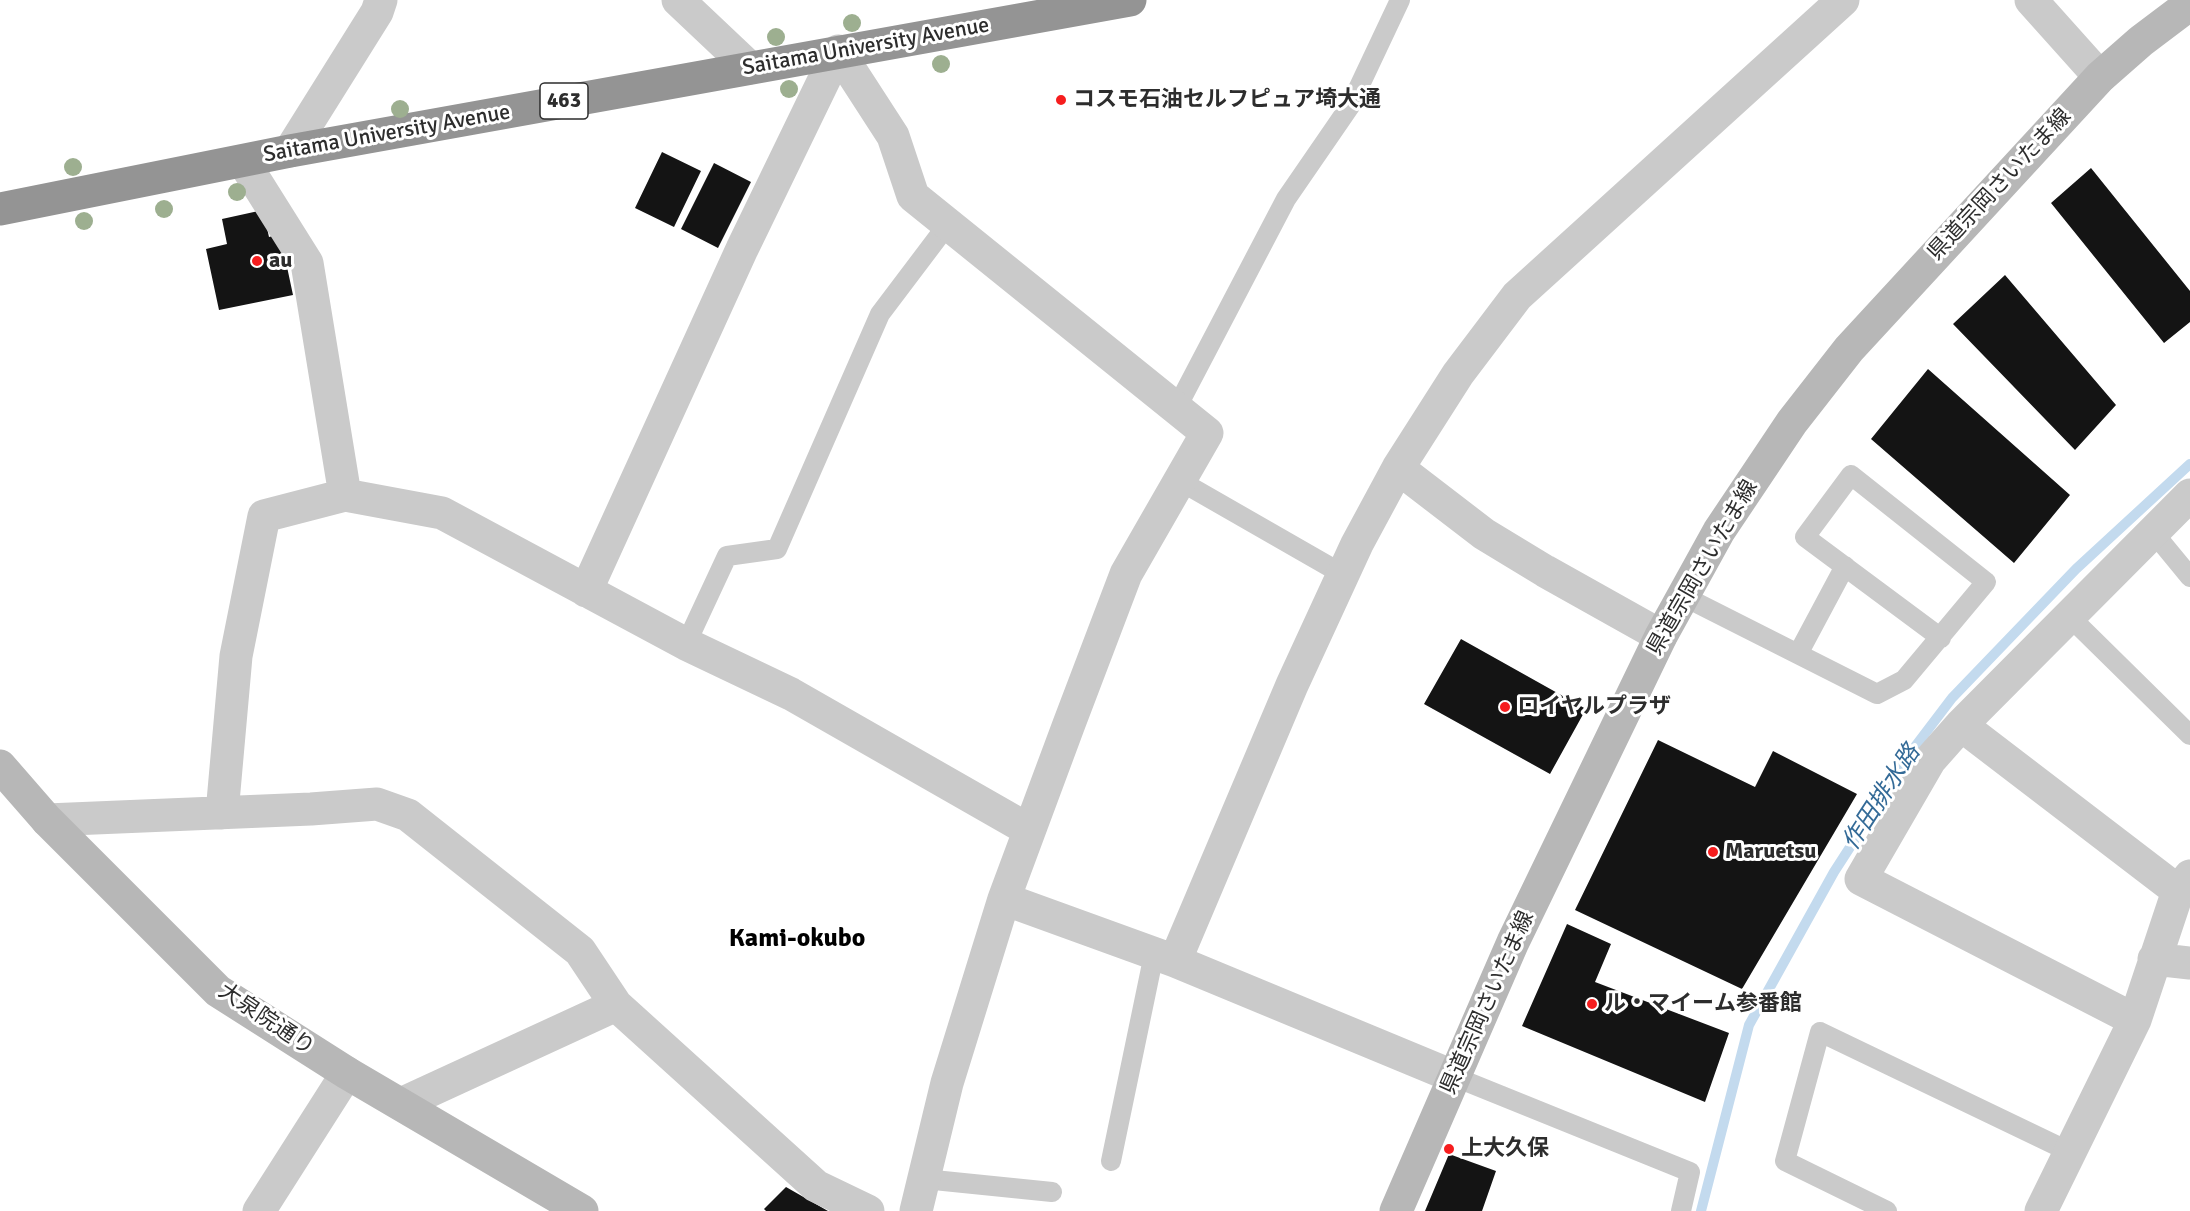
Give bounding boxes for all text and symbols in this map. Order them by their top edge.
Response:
street label: Saitama University Avenue [741,12,991,82]
road number: 463 [540,83,588,119]
place label: コスモ石油セルフピュア埼大通 [1073,87,1381,113]
marker: コスモ石油セルフピュア埼大通 [1054,93,1068,107]
street label: Saitama University Avenue [262,99,512,169]
street label: 県道宗岡さいたま線 [1923,104,2077,266]
place label: au [269,248,292,274]
marker: au [250,254,264,268]
street label: 県道宗岡さいたま線 [1642,476,1764,660]
place label: ロイヤルプラザ [1517,694,1671,720]
marker: ロイヤルプラザ [1498,700,1512,714]
water label: 作田排水路 [1837,740,1927,856]
place label: Maruetsu [1725,839,1816,865]
marker: Maruetsu [1706,845,1720,859]
street label: 県道宗岡さいたま線 [1436,907,1540,1099]
district label: Kami-okubo [729,923,865,955]
street label: 大泉院通り [213,978,319,1062]
place label: ル・マイーム参番館 [1604,991,1802,1017]
marker: ル・マイーム参番館 [1585,997,1599,1011]
place label: 上大久保 [1461,1136,1549,1162]
marker: 上大久保 [1442,1142,1456,1156]

